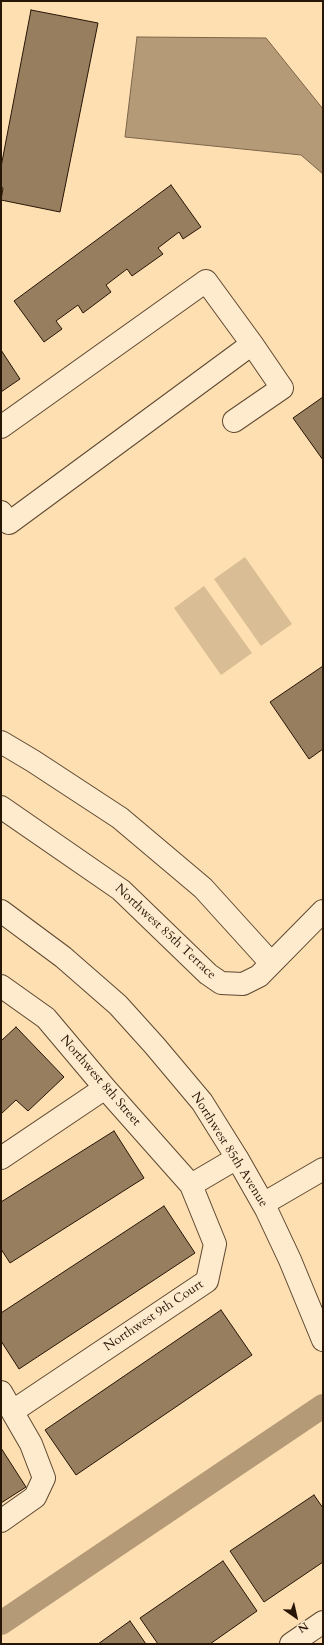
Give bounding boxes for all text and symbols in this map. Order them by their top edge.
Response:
street label: Northwest 85th Terrace [111,881,219,983]
street label: Northwest 8th Street [56,1032,144,1130]
street label: Northwest 85th Avenue [187,1090,271,1210]
street label: Northwest 9th Court [101,1277,207,1355]
north arrow [276,1597,316,1637]
text: N [295,1618,311,1636]

